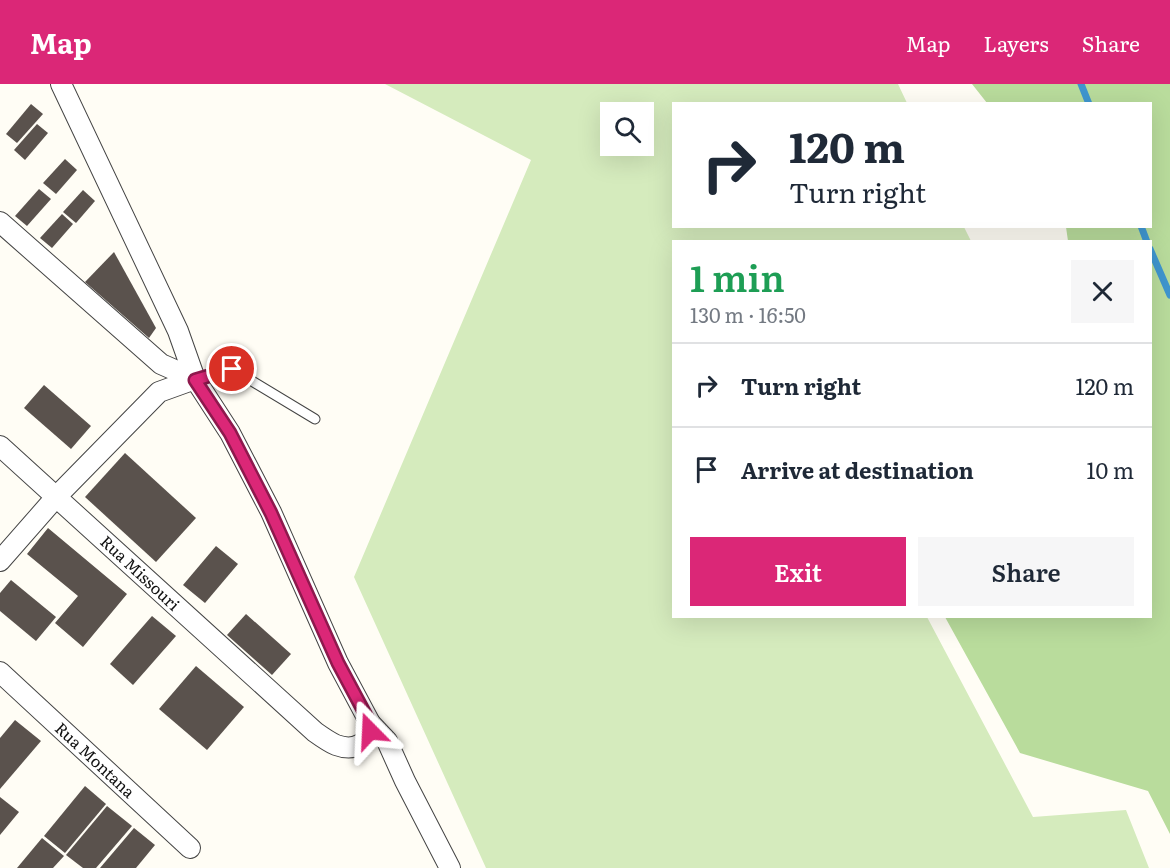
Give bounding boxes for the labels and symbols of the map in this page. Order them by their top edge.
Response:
pin [206,343,257,394]
street label: Rua Missouri [96,529,186,615]
position arrow [338,699,402,763]
street label: Rua Montana [50,716,141,803]

